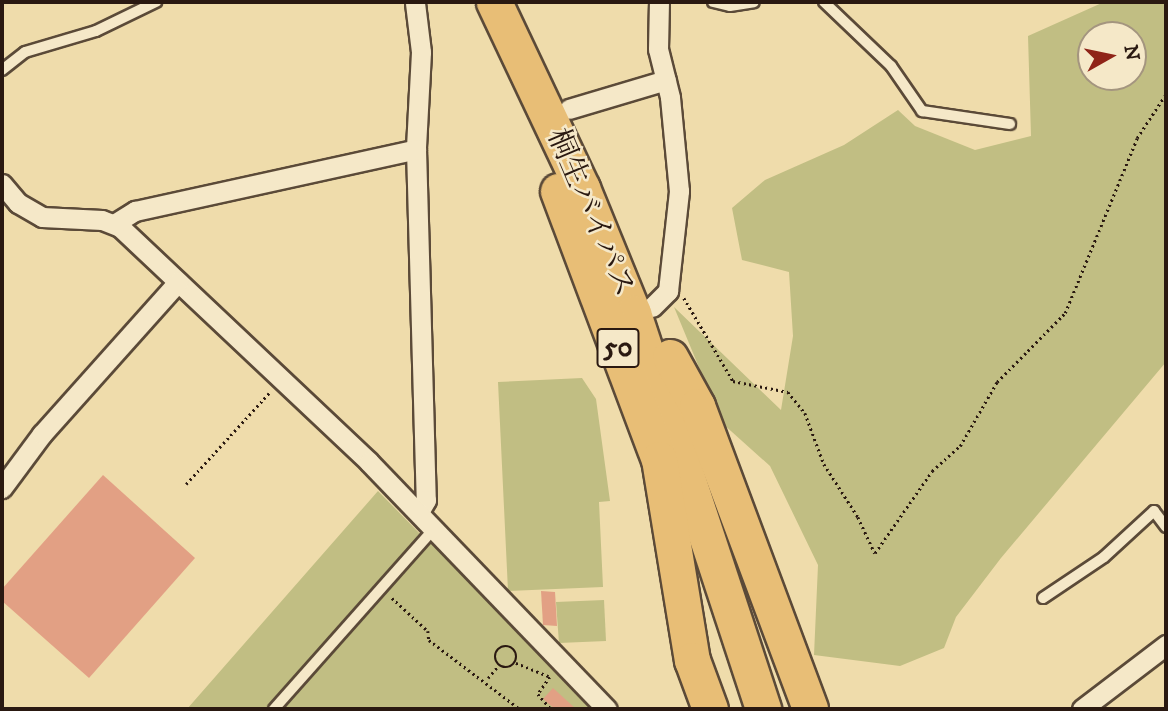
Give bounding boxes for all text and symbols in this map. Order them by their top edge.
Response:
north arrow [1077,21,1147,91]
text: N [1119,43,1144,62]
street label: 桐生バイパス [538,123,642,303]
road number: 50 [595,324,641,372]

